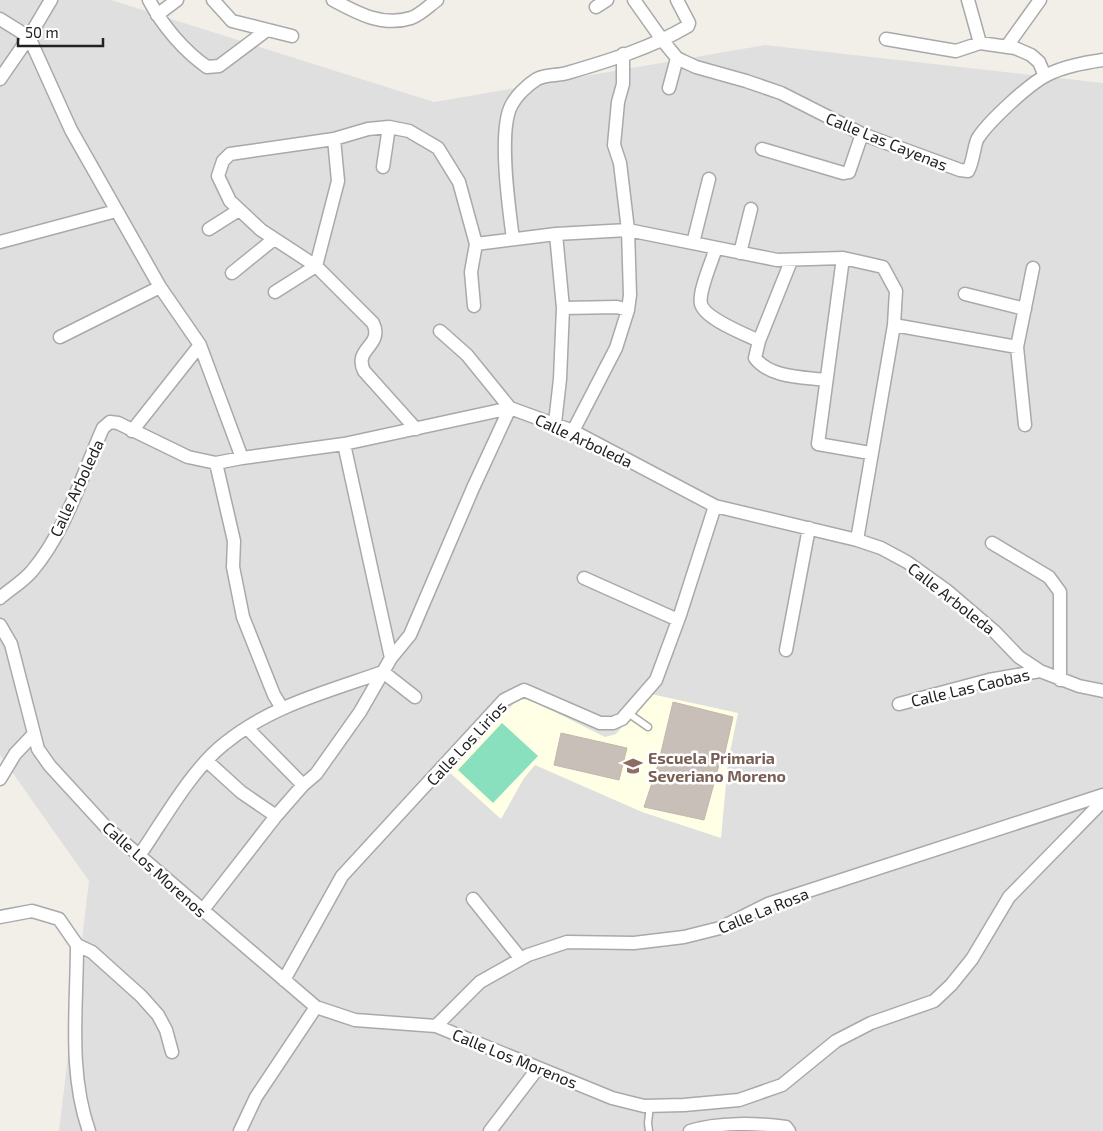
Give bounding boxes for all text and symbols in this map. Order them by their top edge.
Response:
scale bar [18,15,102,47]
text: 50 m [25,23,59,41]
street label: Calle Las Cayenas [823,108,951,174]
street label: Calle Arboleda [532,409,636,471]
street label: Calle Arboleda [45,436,107,540]
street label: Calle Arboleda [905,558,999,638]
street label: Calle Las Caobas [909,664,1031,710]
street label: Calle Los Lirios [422,697,510,789]
place label: Escuela Primaria Severiano Moreno [648,748,786,785]
school or university icon: Escuela Primaria Severiano Moreno [622,755,644,777]
street label: Calle Los Morenos [99,817,211,921]
street label: Calle La Rosa [715,883,811,937]
street label: Calle Los Morenos [450,1024,580,1092]

